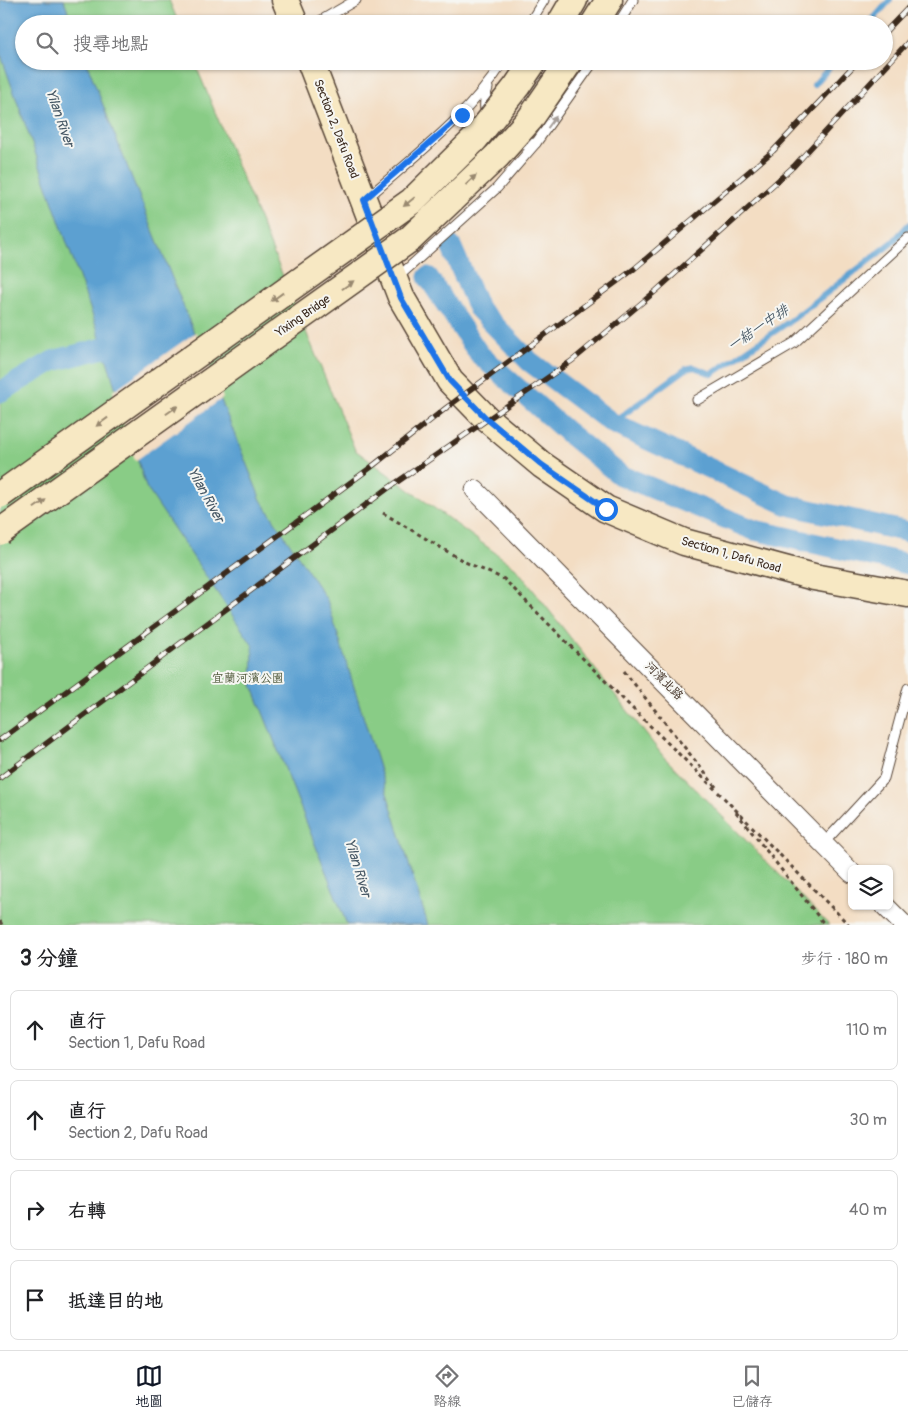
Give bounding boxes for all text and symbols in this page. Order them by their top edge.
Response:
search box [15,15,893,70]
icon: search [33,29,61,57]
text: 搜尋地點 [73,32,149,56]
street label: Section 2, Dafu Road [310,77,362,181]
water label: Yilan River [42,87,78,151]
route end [451,104,474,127]
one-way arrow [546,116,557,129]
one-way arrow [465,174,477,186]
one-way arrow [403,197,416,208]
one-way arrow [341,280,354,290]
one-way arrow [270,292,284,302]
street label: Yixing Bridge [272,292,333,341]
water label: 一結一中排 [724,300,793,355]
one-way arrow [165,405,179,415]
one-way arrow [95,417,109,427]
water label: Yilan River [184,465,229,527]
route start [595,498,618,521]
one-way arrow [33,499,47,509]
street label: Section 1, Dafu Road [679,534,783,576]
street label: 河濱北路 [642,659,686,703]
park label: 宜蘭河濱公園 [212,671,284,686]
water label: Yilan River [341,837,375,901]
map controls [848,865,893,910]
button: layers [848,865,893,910]
text: 3 分鐘 [20,945,78,972]
text: 步行 · 180 m [801,949,888,969]
text: 直行 [68,1009,106,1033]
icon: ahead [21,1016,49,1044]
text: 110 m [846,1020,887,1040]
text: Section 1, Dafu Road [68,1033,205,1053]
text: 直行 [68,1099,106,1123]
icon: ahead [21,1106,49,1134]
text: 30 m [849,1110,887,1130]
text: Section 2, Dafu Road [68,1123,208,1143]
icon: right [21,1196,49,1224]
text: 右轉 [68,1199,106,1223]
text: 40 m [849,1200,887,1220]
icon: arrive [21,1286,49,1314]
text: 抵達目的地 [68,1289,163,1313]
tab: 地圖 [135,1362,163,1410]
tab: 路線 [433,1362,461,1410]
tab: 已儲存 [731,1362,773,1410]

